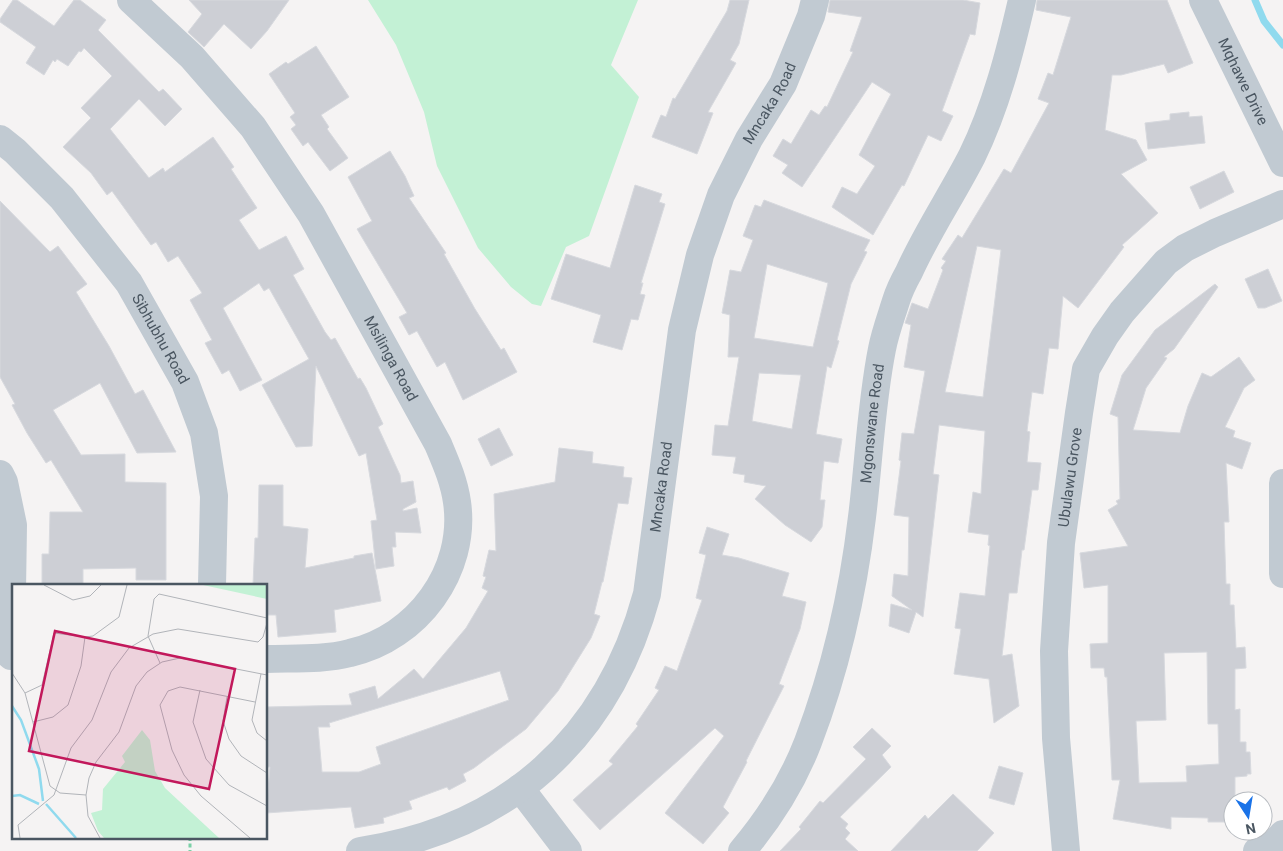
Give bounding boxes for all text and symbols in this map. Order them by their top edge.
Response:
street label: Mqhawe Drive [1214,35,1272,128]
street label: Mncaka Road [739,60,800,147]
street label: Sibhubhu Road [128,291,193,387]
street label: Msilinga Road [360,313,422,404]
street label: Mgonswane Road [857,362,888,484]
street label: Ubulawu Grove [1054,426,1086,528]
street label: Mncaka Road [646,440,676,533]
inset map [12,584,268,838]
north arrow [1223,791,1273,841]
text: N [1244,820,1257,838]

